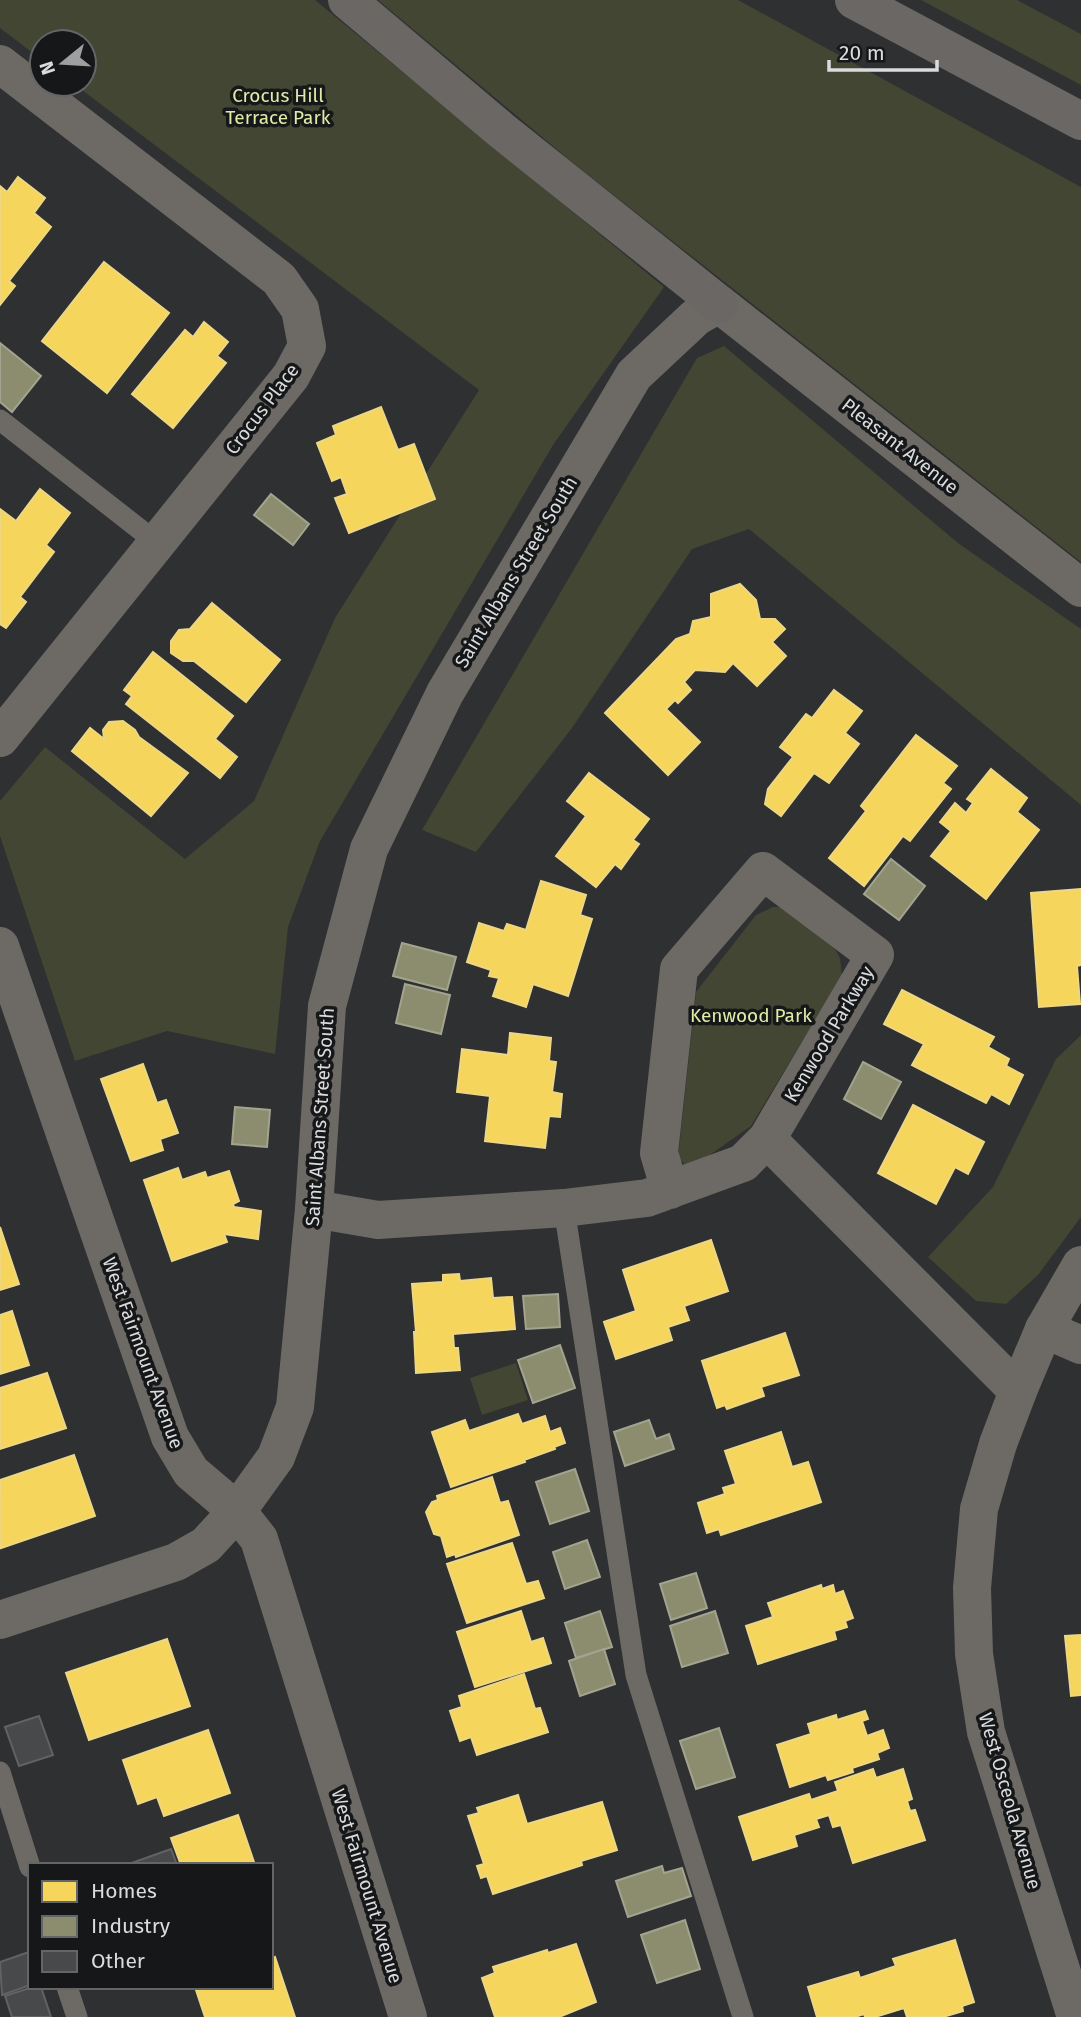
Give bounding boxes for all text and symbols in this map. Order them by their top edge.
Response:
north arrow [28,28,98,98]
scale bar [829,28,937,72]
text: 20 m [839,40,885,66]
text: N [34,59,60,78]
park label: Crocus Hill Terrace Park [226,84,331,129]
street label: Crocus Place [220,359,304,459]
street label: Pleasant Avenue [837,393,963,499]
street label: Saint Albans Street South [450,472,582,672]
street label: Kenwood Parkway [779,961,879,1106]
park label: Kenwood Park [690,1004,812,1027]
street label: Saint Albans Street South [301,1007,339,1227]
street label: West Fairmount Avenue [98,1254,188,1452]
street label: West Osceola Avenue [974,1710,1046,1892]
street label: West Fairmount Avenue [326,1786,408,1986]
legend [28,1863,273,1989]
text: Homes [91,1878,157,1904]
text: Industry [91,1913,171,1939]
text: Other [91,1948,145,1974]

